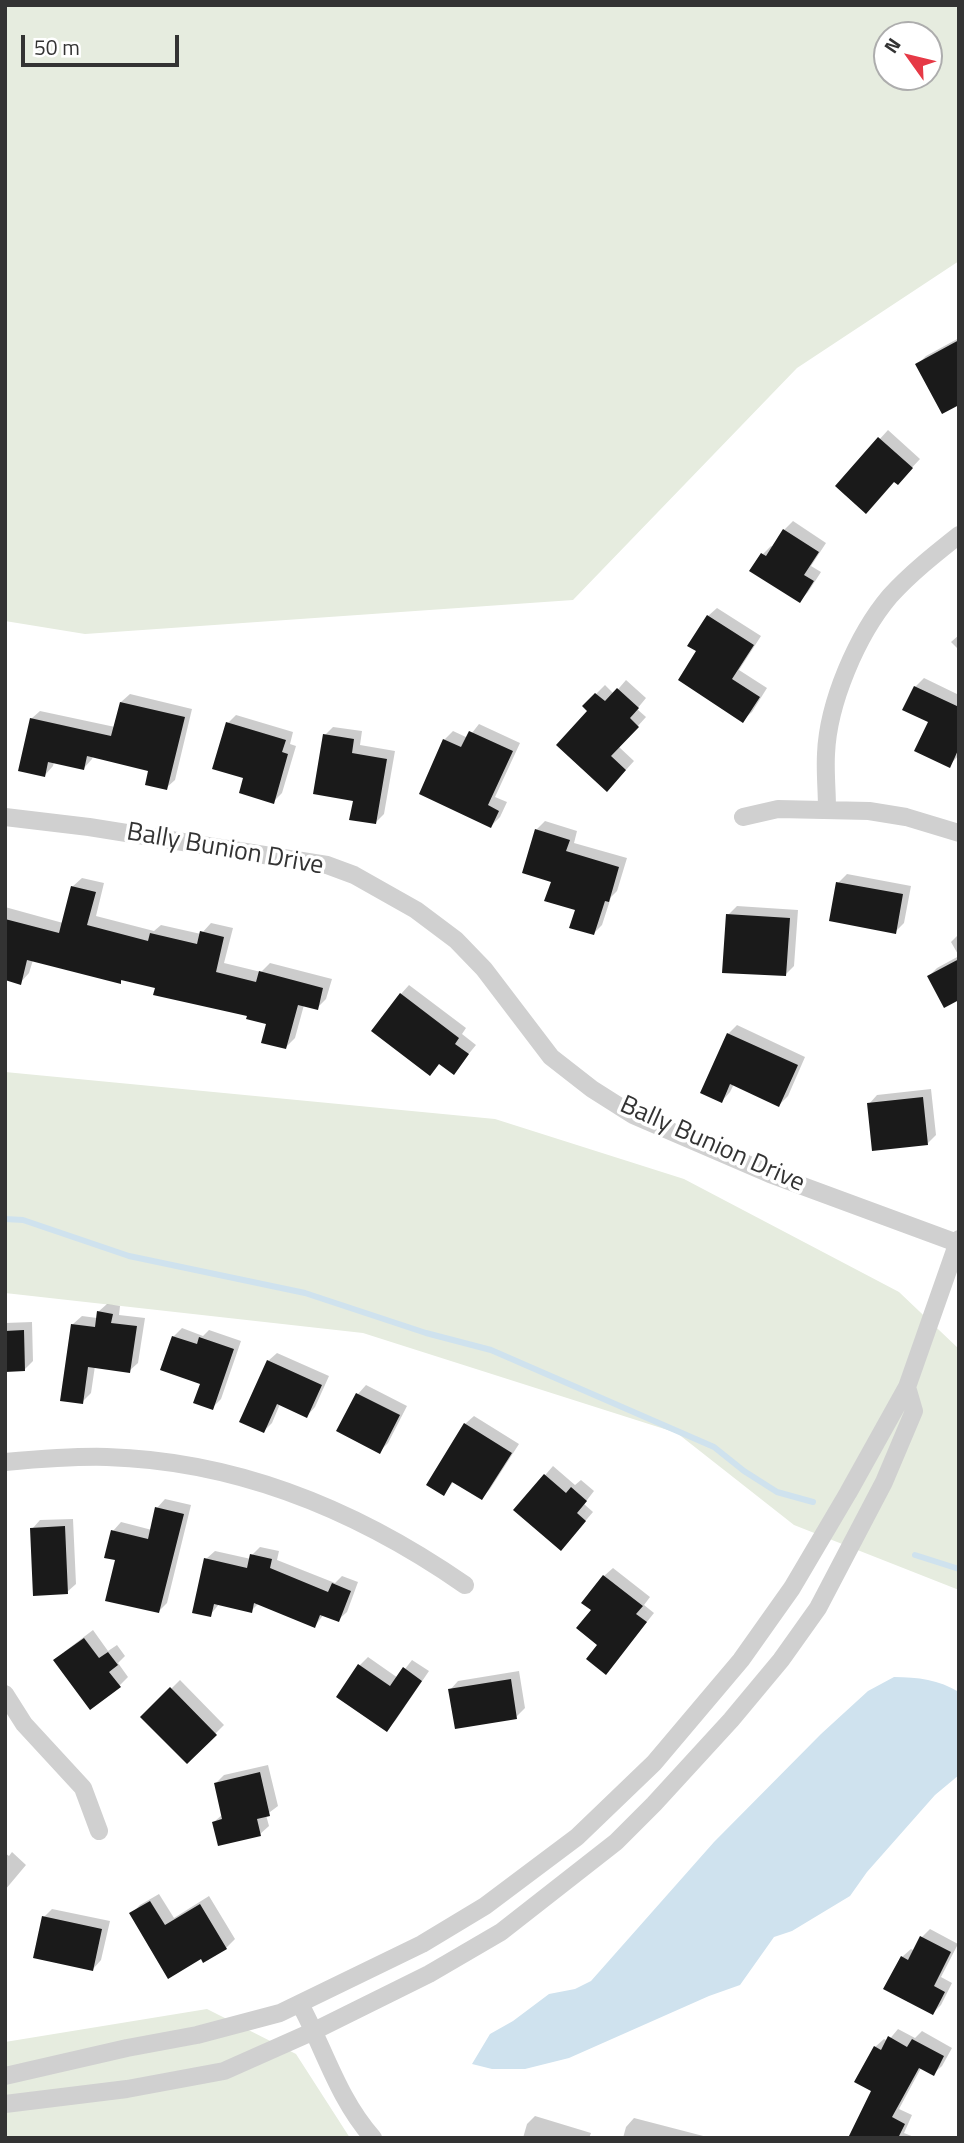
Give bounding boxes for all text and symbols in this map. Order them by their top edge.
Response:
scale bar [24,21,182,65]
north arrow [873,21,943,91]
text: 50 m [34,31,80,63]
text: N [876,32,908,59]
street label: Bally Bunion Drive [124,817,326,883]
street label: Bally Bunion Drive [615,1090,809,1200]

